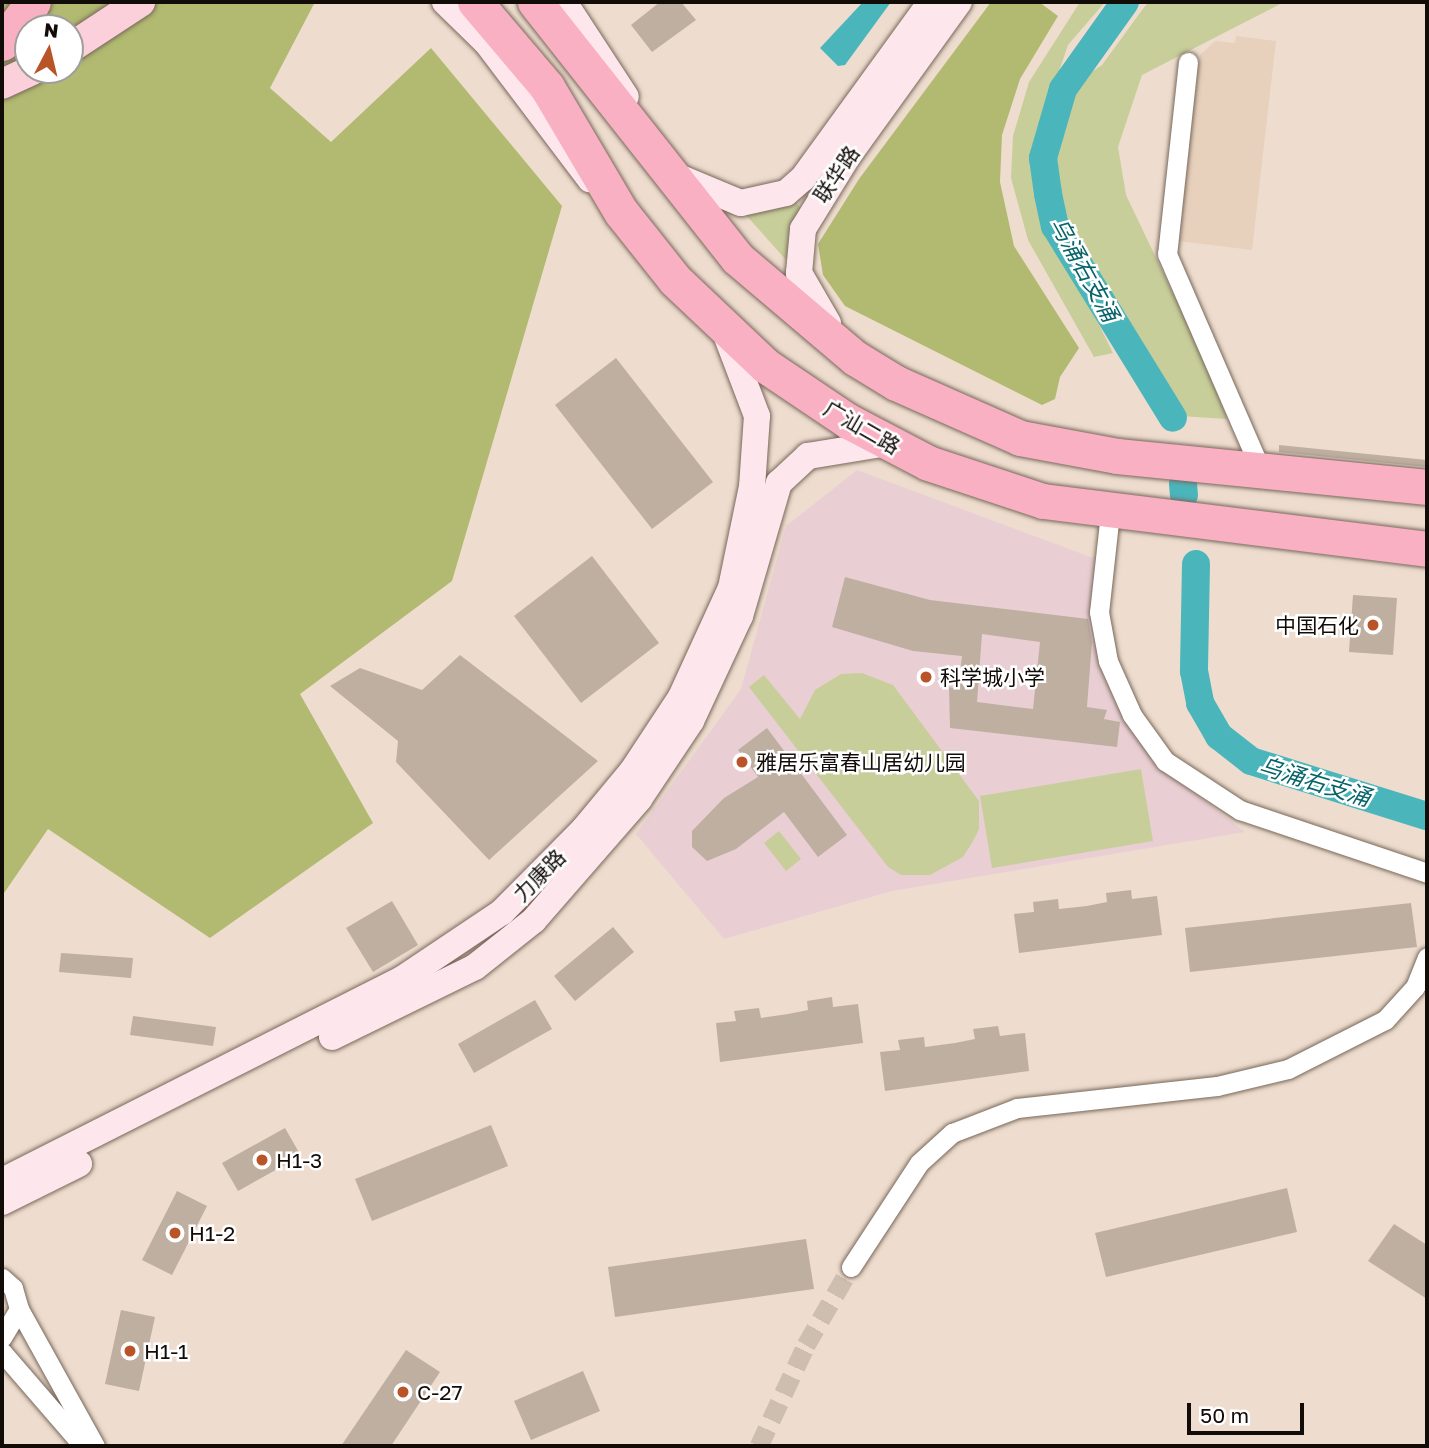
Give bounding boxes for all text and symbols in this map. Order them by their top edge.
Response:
north arrow [14,14,84,84]
text: N [43,17,60,42]
street label: 联华路 [808,141,864,207]
water label: 乌涌右支涌 [1045,212,1125,326]
street label: 广汕二路 [819,395,905,459]
place label: 中国石化 [1275,612,1359,638]
marker: 中国石化 [1365,617,1381,633]
place label: 科学城小学 [940,664,1045,690]
marker: 科学城小学 [918,669,934,685]
place label: 雅居乐富春山居幼儿园 [756,749,966,775]
water label: 乌涌右支涌 [1256,751,1374,811]
marker: 雅居乐富春山居幼儿园 [734,754,750,770]
street label: 力康路 [508,844,570,906]
place label: H1-3 [276,1147,322,1173]
marker: H1-3 [254,1152,270,1168]
place label: H1-2 [189,1220,235,1246]
marker: H1-2 [167,1225,183,1241]
place label: H1-1 [144,1338,188,1364]
marker: H1-1 [122,1343,138,1359]
place label: C-27 [417,1379,463,1405]
marker: C-27 [395,1384,411,1400]
scale bar [1191,1388,1308,1432]
text: 50 m [1200,1402,1249,1428]

